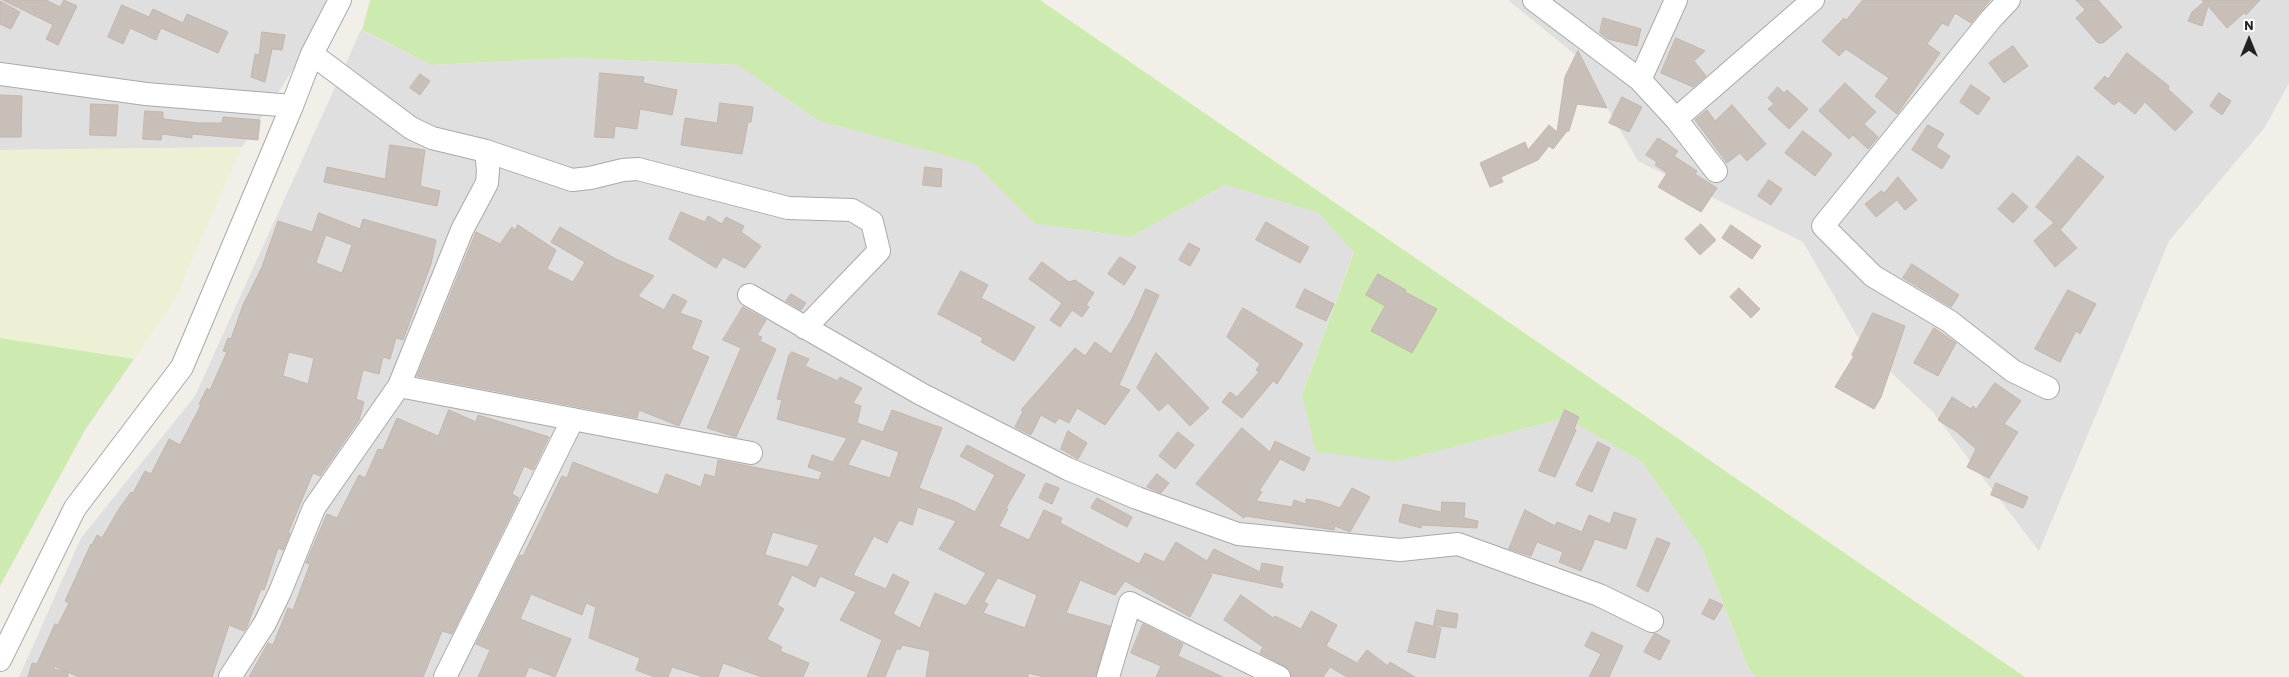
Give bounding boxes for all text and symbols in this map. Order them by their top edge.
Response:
north arrow [2224,15,2274,65]
text: N [2244,16,2254,33]

